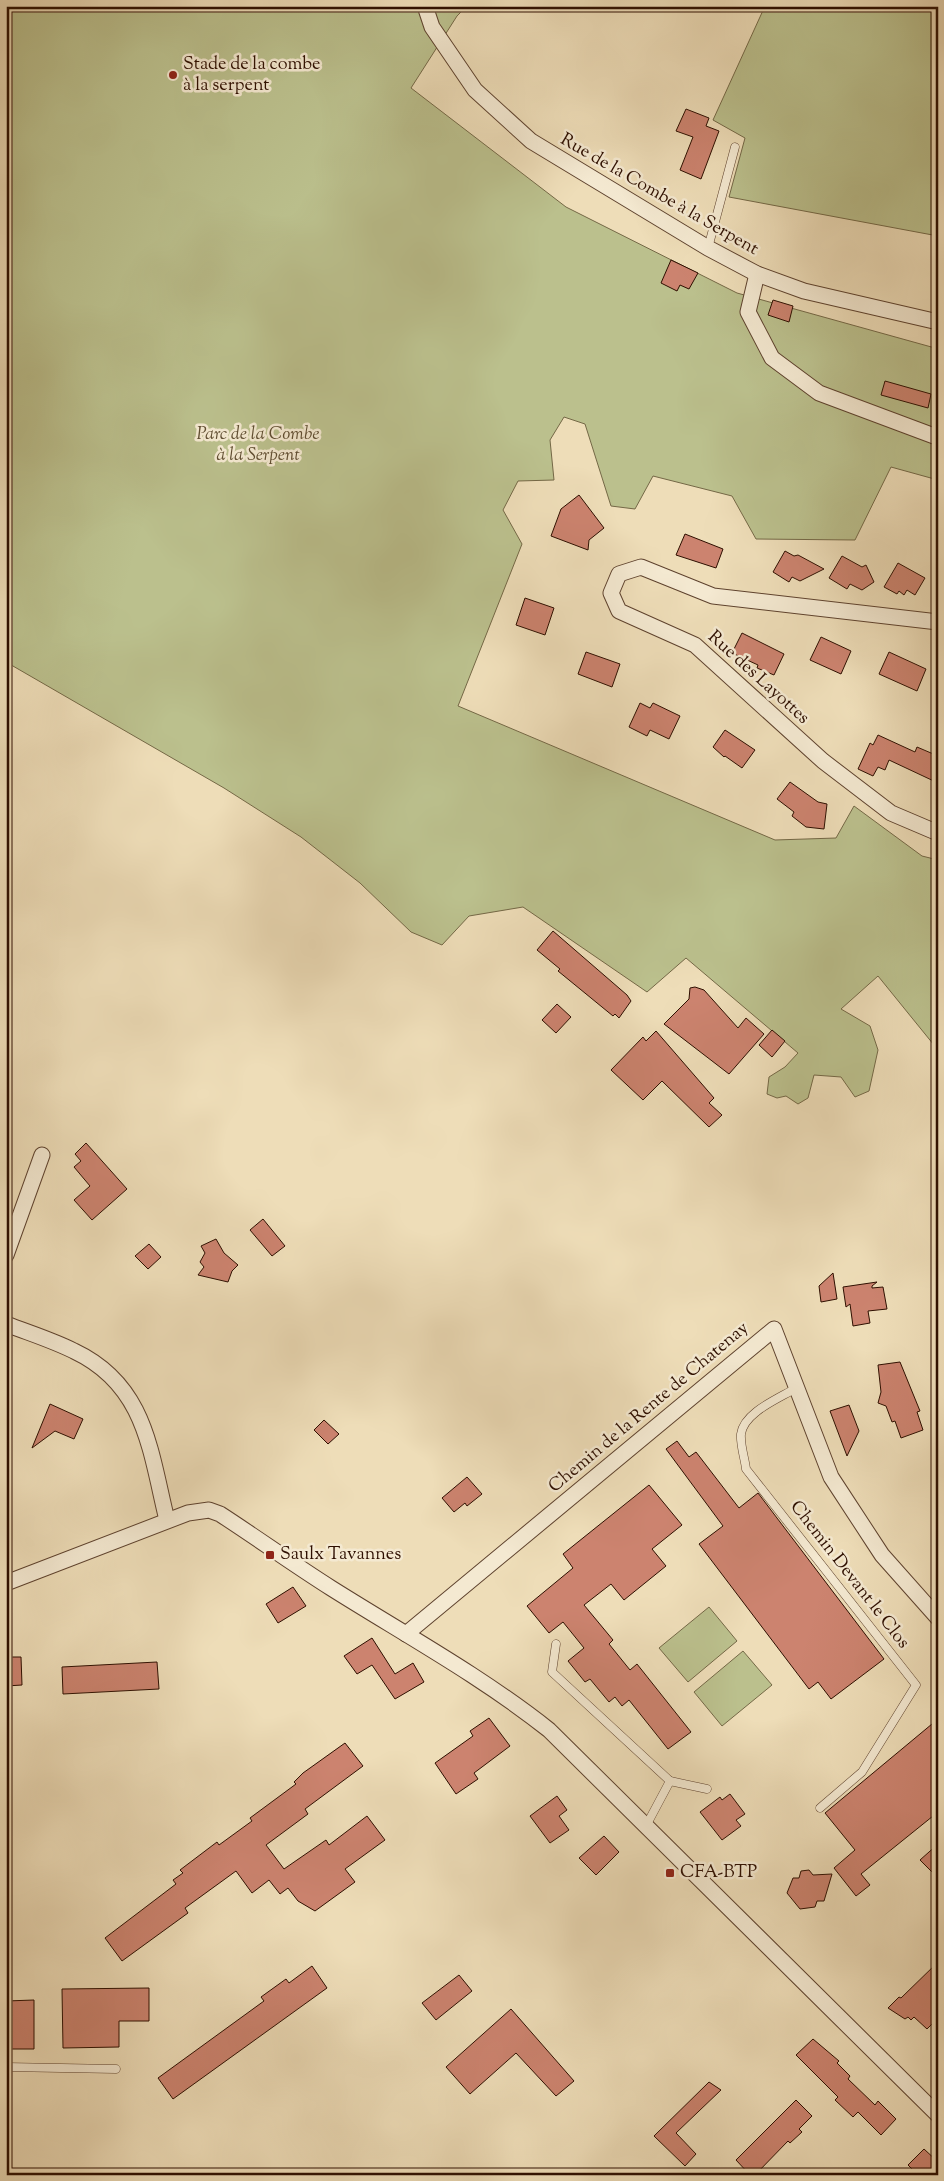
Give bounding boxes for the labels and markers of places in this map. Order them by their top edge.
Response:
place label: Stade de la combe à la serpent [183,52,320,99]
marker: Stade de la combe à la serpent [167,69,179,81]
place label: Saulx Tavannes [280,1542,401,1568]
marker: Saulx Tavannes [264,1549,276,1561]
place label: CFA-BTP [680,1860,757,1886]
marker: CFA-BTP [664,1867,676,1879]

